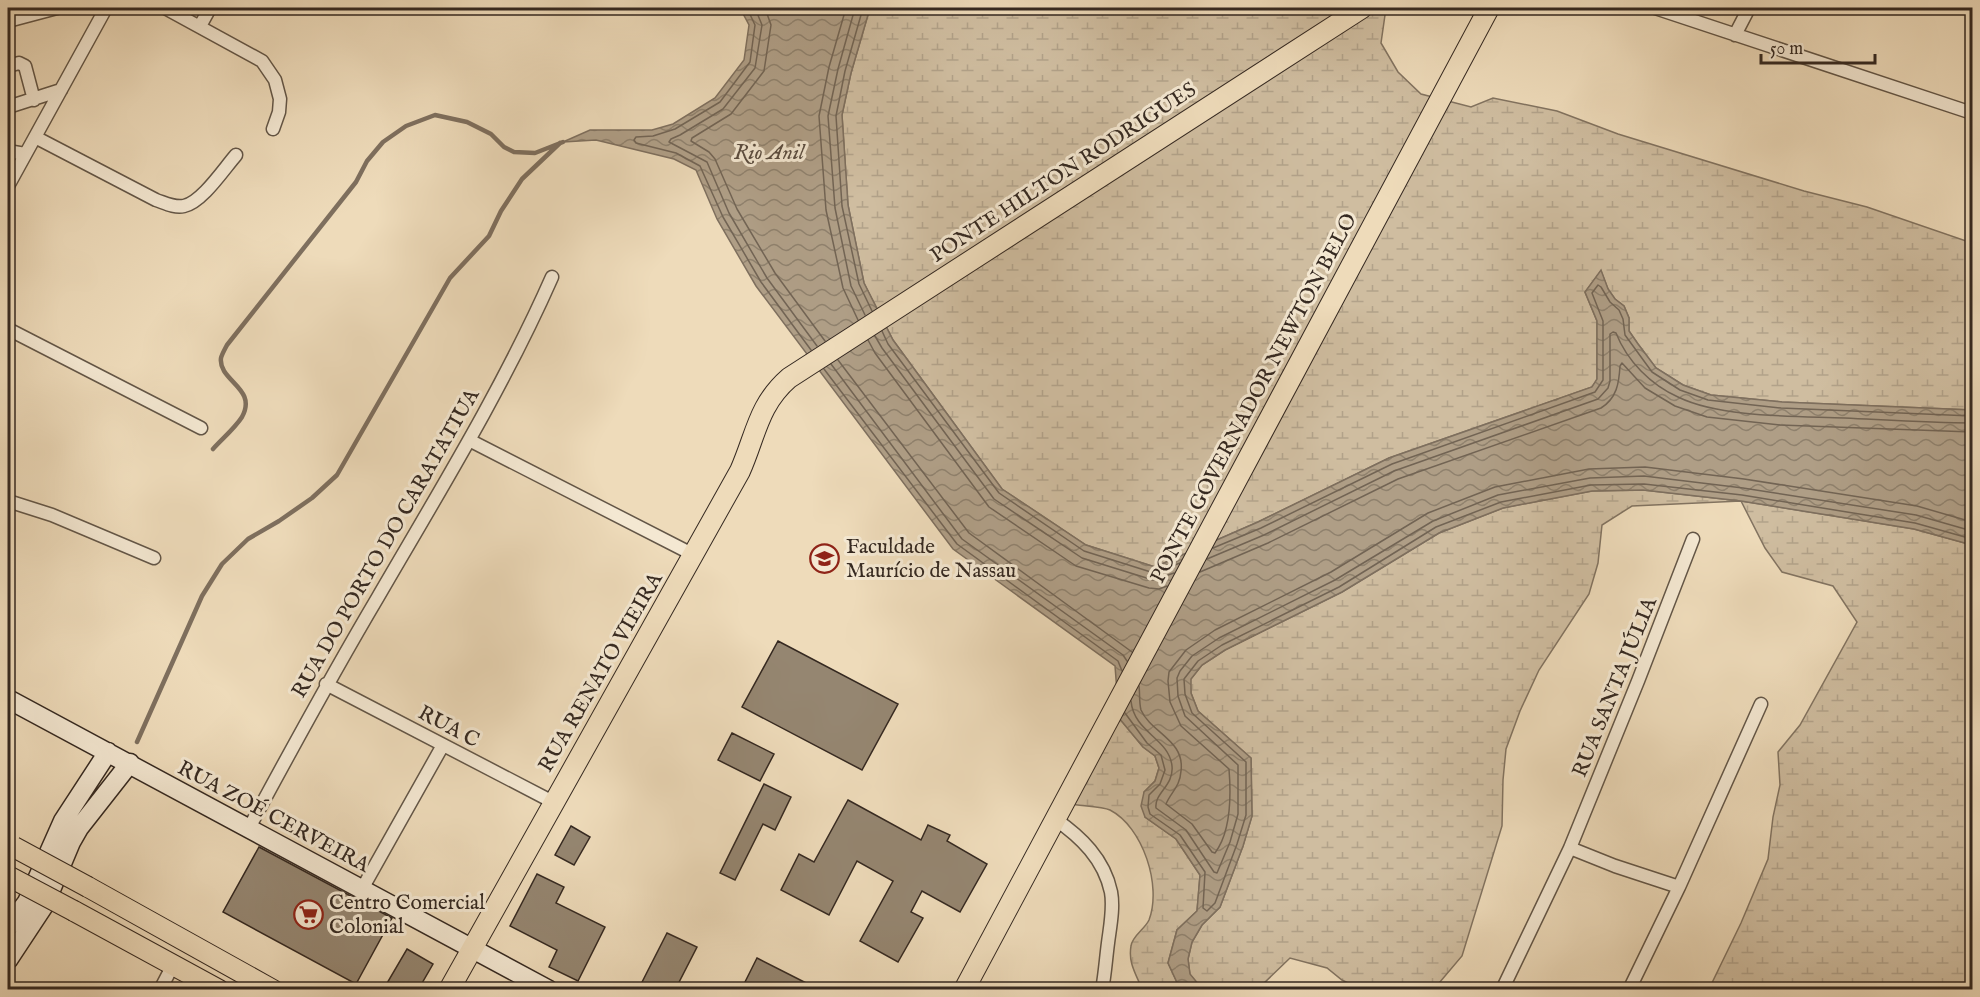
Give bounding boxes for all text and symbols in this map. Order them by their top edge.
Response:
scale bar [1761,27,1875,65]
text: 50 m [1770,38,1803,61]
street label: PONTE HILTON RODRIGUES [926,77,1202,269]
water label: Rio Anil [734,139,806,167]
street label: PONTE GOVERNADOR NEWTON BELO [1145,209,1364,588]
street label: RUA DO PORTO DO CARATATIUA [286,383,487,703]
place label: Faculdade Maurício de Nassau [846,534,1016,585]
school or university icon: Faculdade Maurício de Nassau [809,542,841,574]
street label: RUA RENATO VIEIRA [533,567,670,777]
street label: RUA SANTA JÚLIA [1567,593,1664,782]
street label: RUA C [413,700,484,755]
street label: RUA ZOÉ CERVEIRA [173,754,375,880]
place label: Centro Comercial Colonial [329,890,485,941]
supermarket icon: Centro Comercial Colonial [292,898,324,930]

